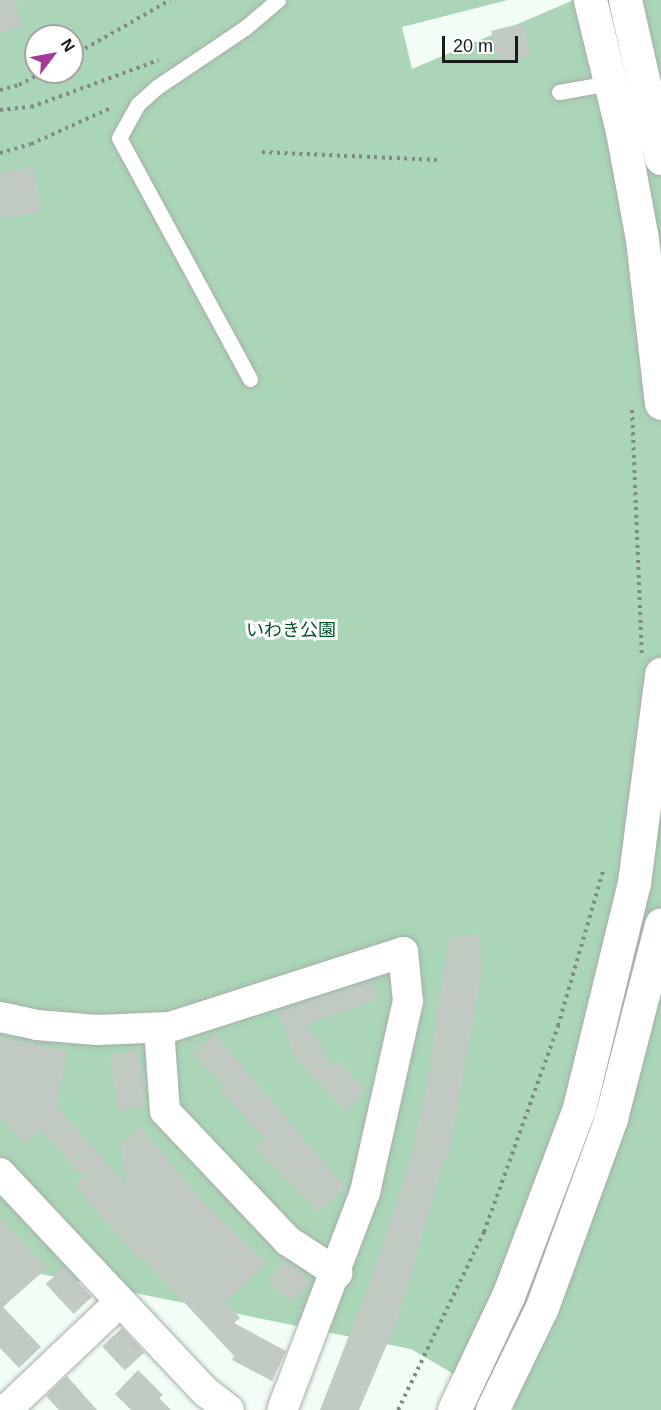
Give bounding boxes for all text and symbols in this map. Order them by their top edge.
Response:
north arrow [24,24,84,84]
scale bar [445,24,522,62]
text: N [58,36,78,55]
text: 20 m [453,36,493,56]
park label: いわき公園 [246,619,336,641]

